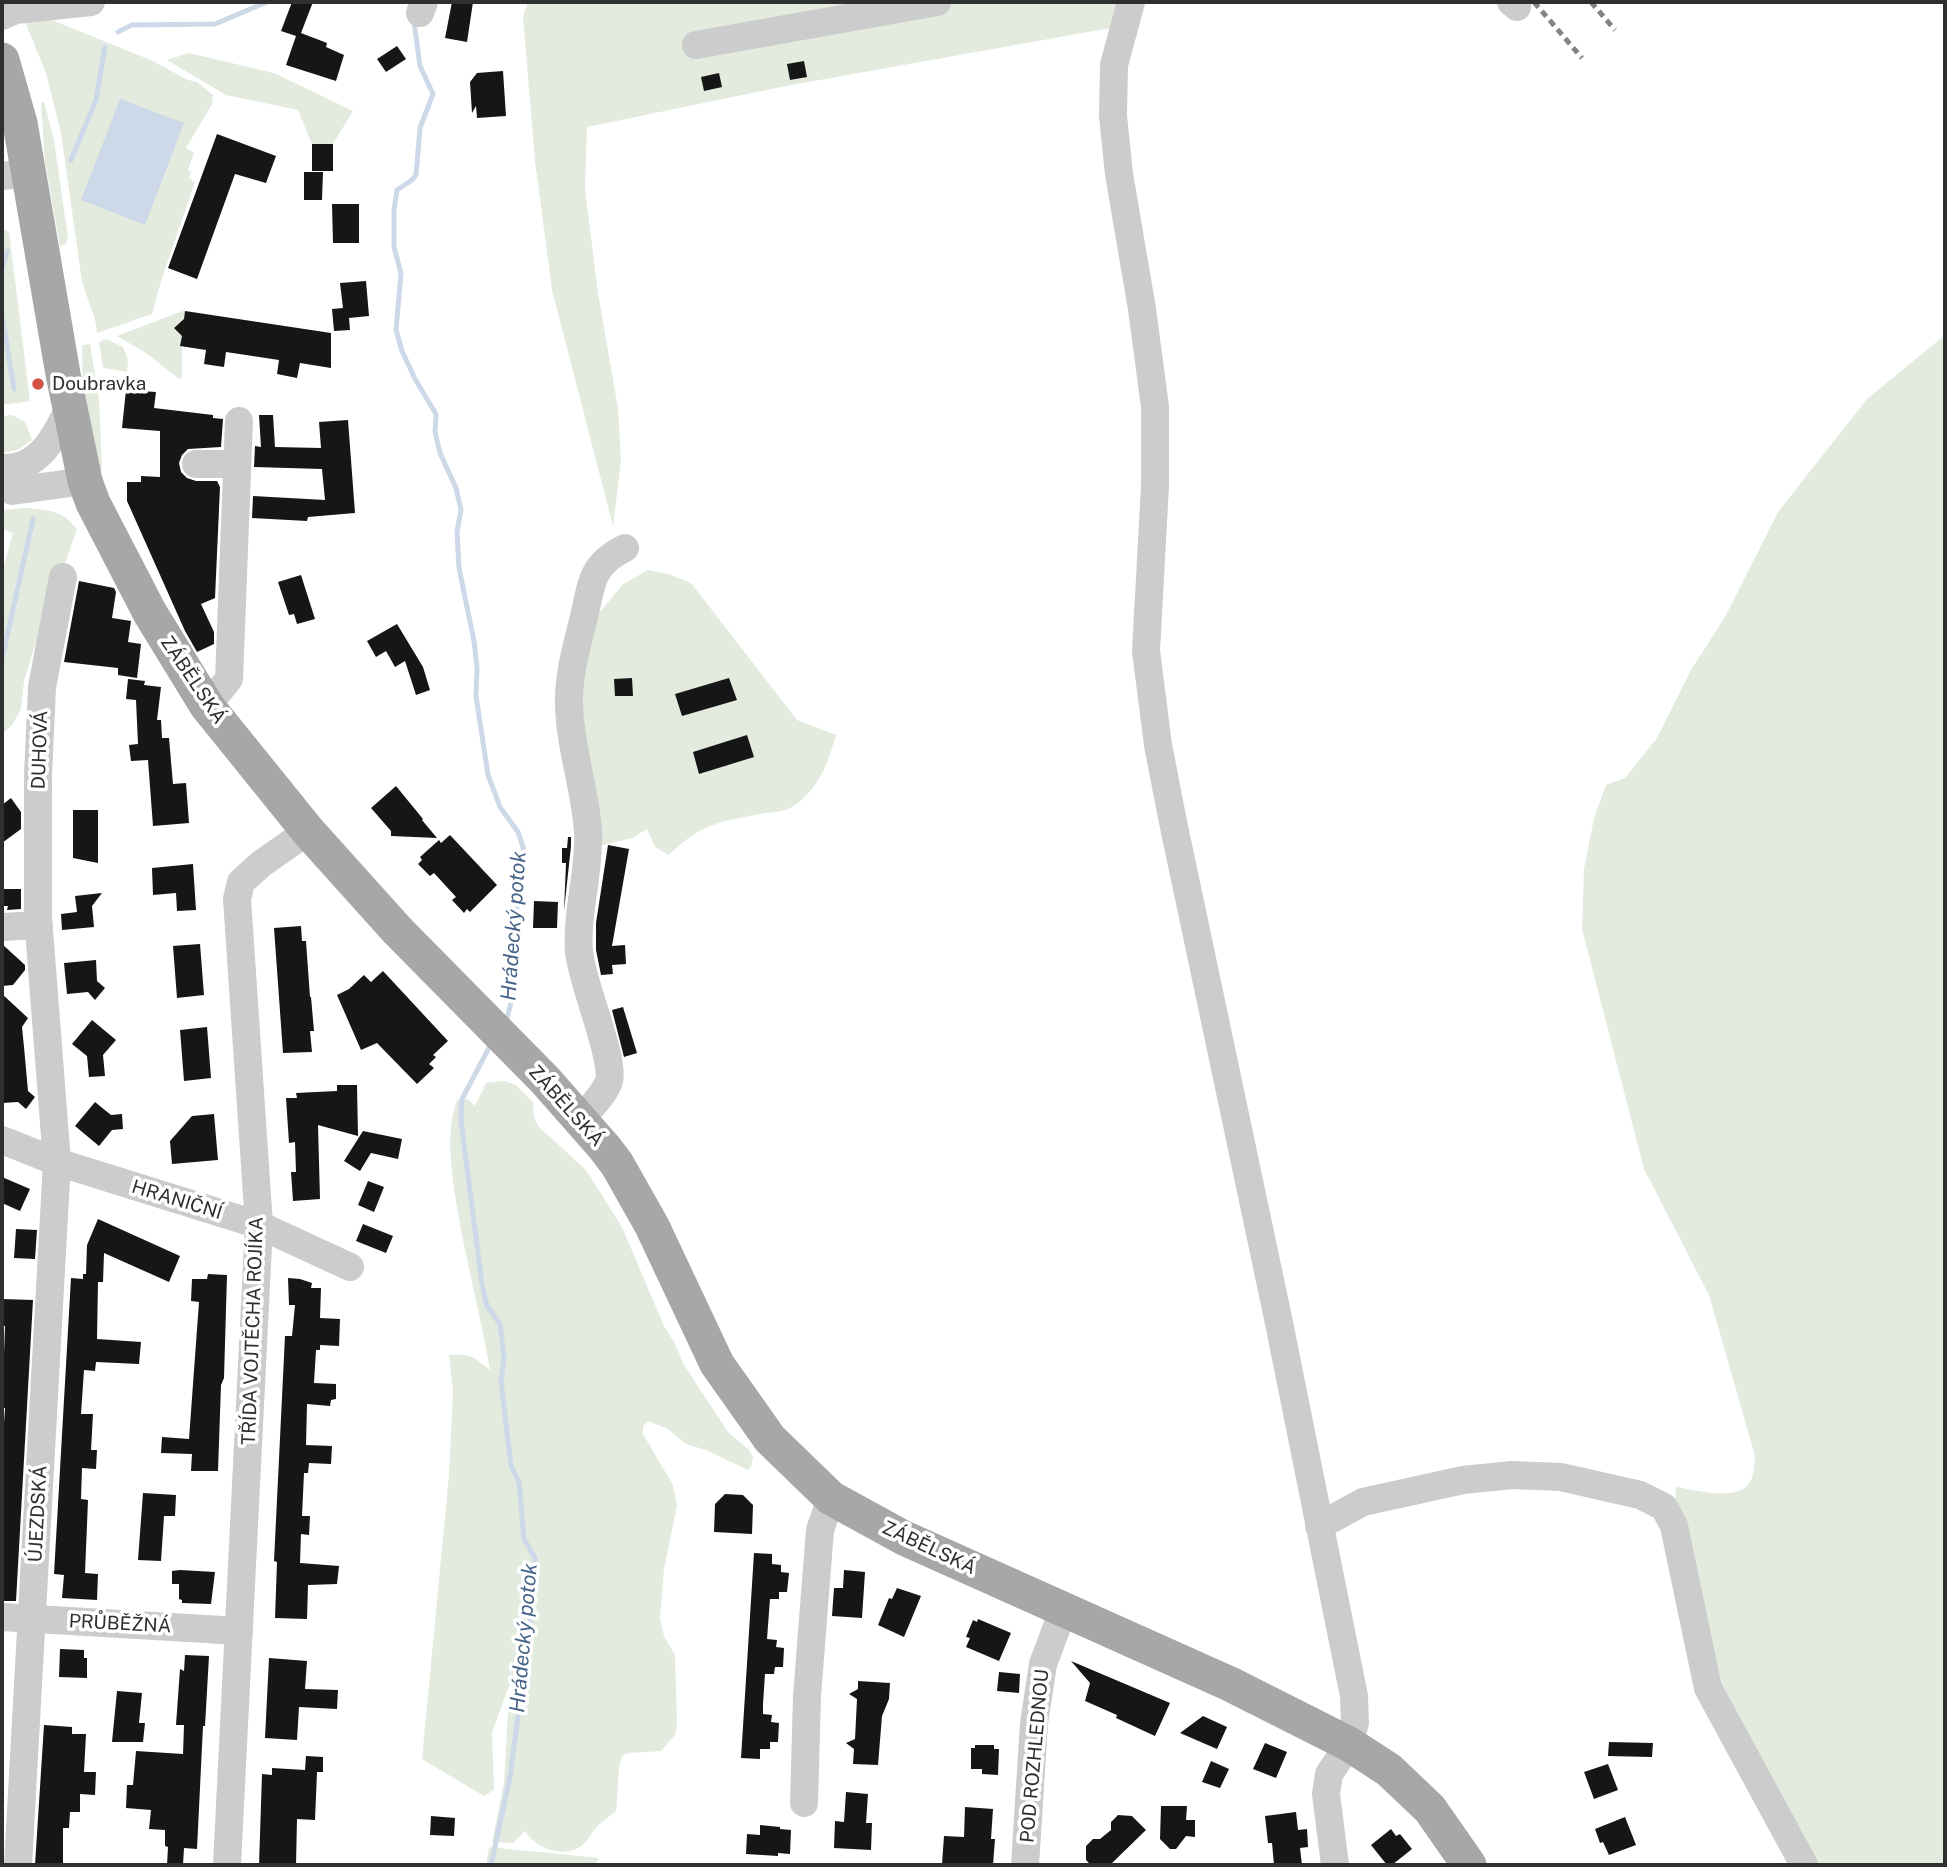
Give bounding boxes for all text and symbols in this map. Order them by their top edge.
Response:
place label: Doubravka [52,373,146,395]
marker: Doubravka [30,376,46,392]
street label: ZÁBĚLSKÁ [155,632,231,728]
street label: DUHOVÁ [27,710,53,790]
water label: Hrádecký potok [496,850,532,1002]
street label: ZÁBĚLSKÁ [524,1061,608,1151]
street label: HRANIČNÍ [129,1175,225,1225]
street label: TŘÍDA VOJTĚCHA ROJÍKA [238,1216,268,1446]
street label: ÚJEZDSKÁ [24,1465,52,1563]
street label: ZÁBĚLSKÁ [878,1516,980,1580]
water label: Hrádecký potok [505,1562,543,1714]
street label: PRŮBĚŽNÁ [68,1610,172,1638]
street label: POD ROZHLEDNOU [1016,1668,1054,1844]

